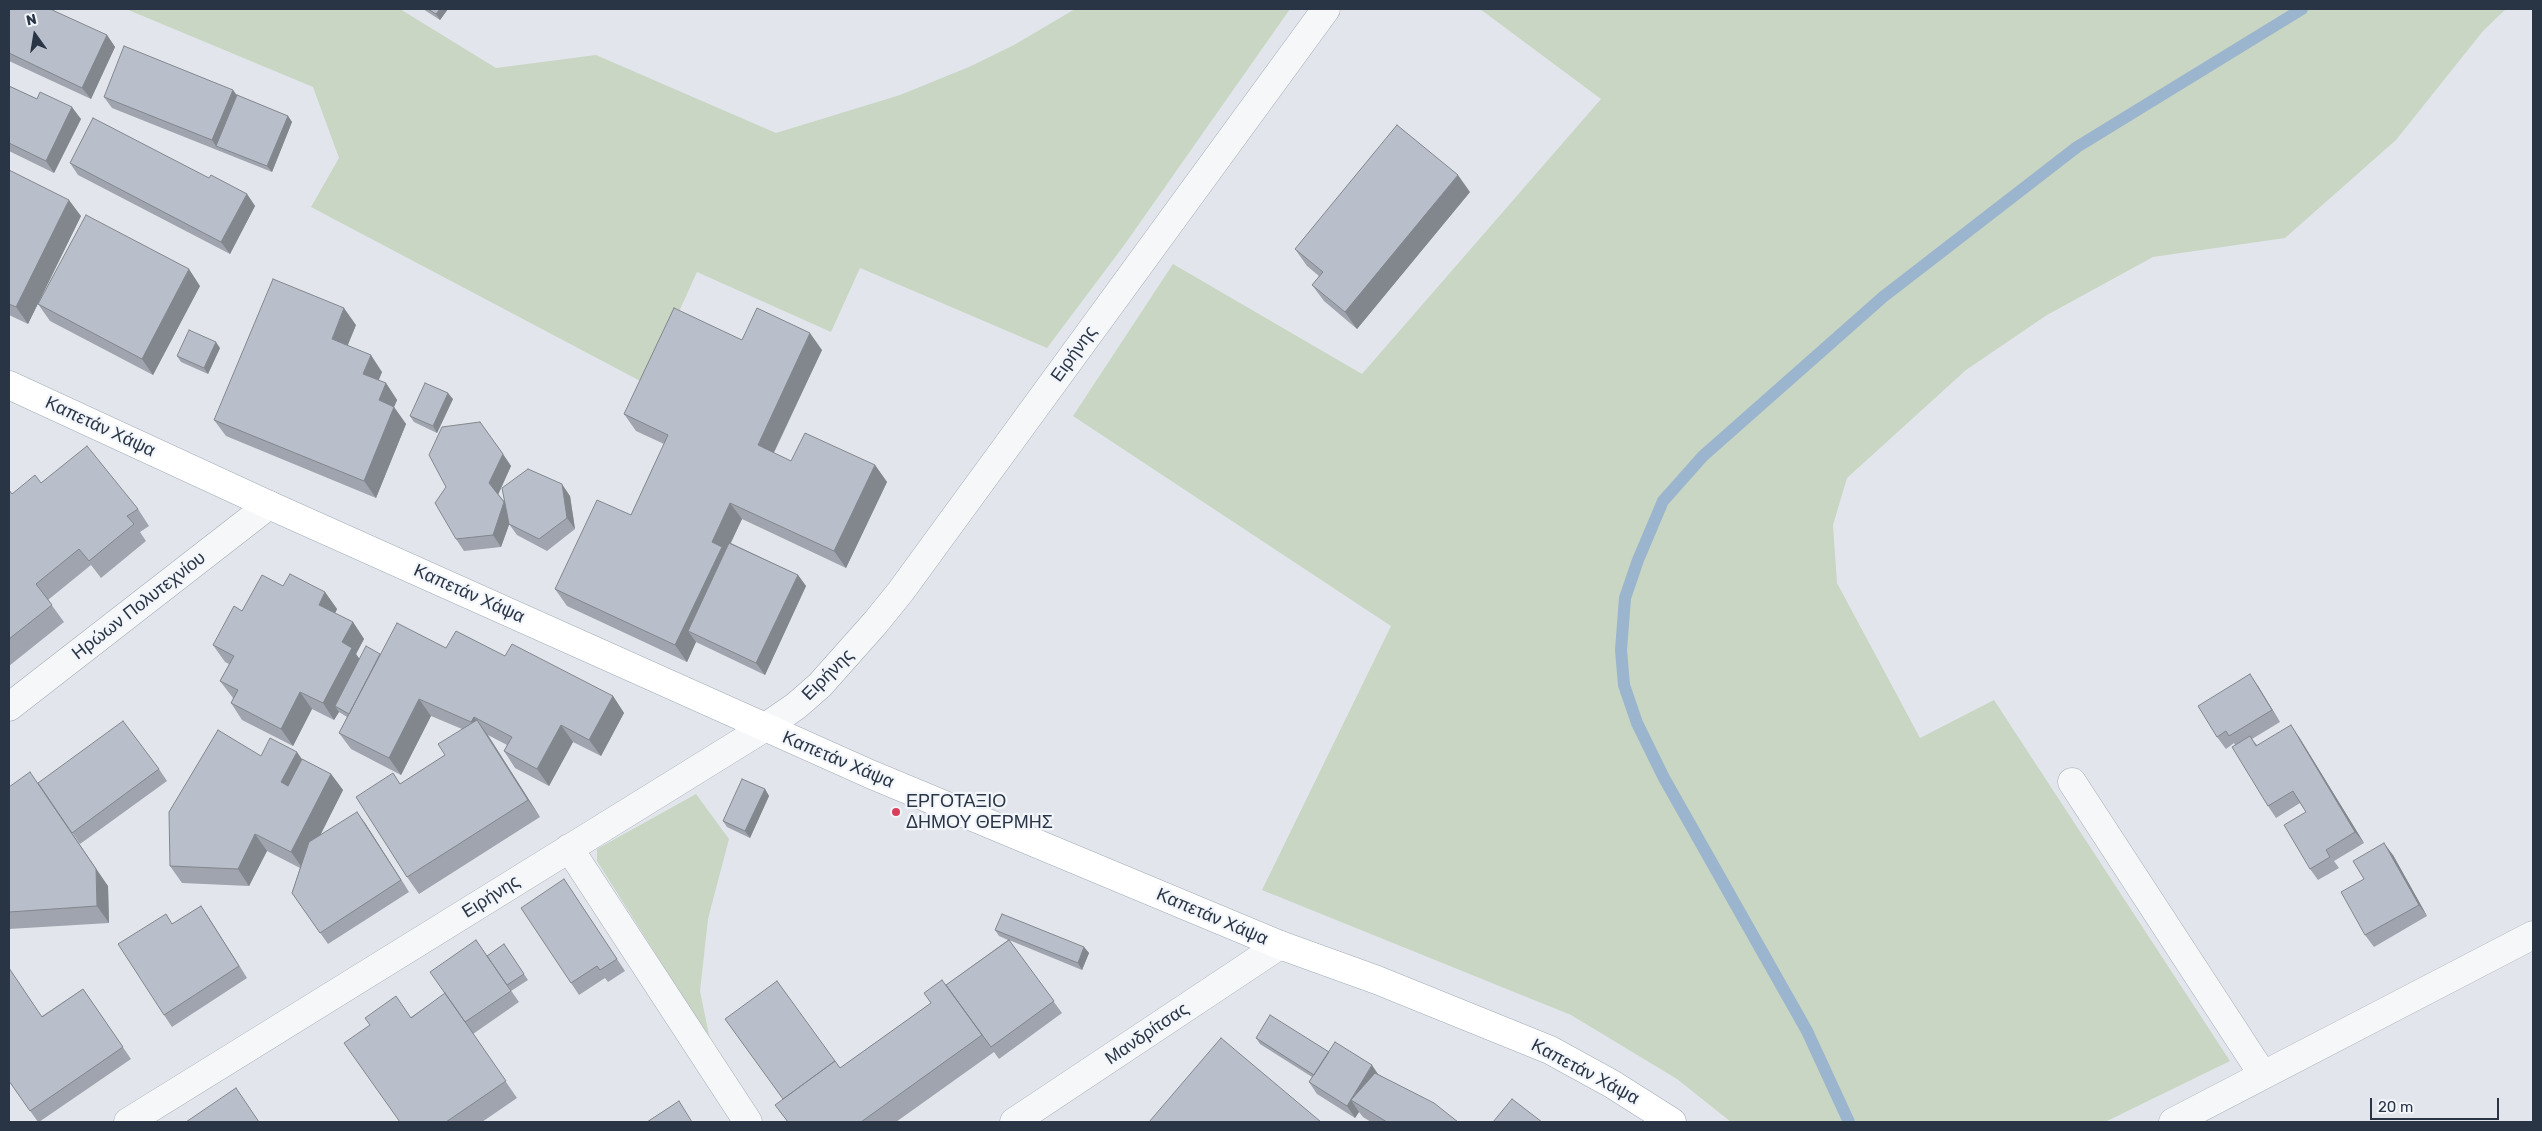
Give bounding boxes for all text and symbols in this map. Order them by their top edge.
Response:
north arrow [10,10,60,60]
text: N [25,10,38,29]
street label: Ειρήνης [1046,322,1102,386]
street label: Καπετάν Χάψα [42,392,158,462]
street label: Ηρώων Πολυτεχνίου [68,547,210,665]
street label: Καπετάν Χάψα [410,560,528,628]
street label: Ειρήνης [798,645,858,705]
street label: Καπετάν Χάψα [779,727,897,793]
place label: ΕΡΓΟΤΑΞΙΟ ΔΗΜΟΥ ΘΕΡΜΗΣ [906,791,1053,834]
marker: ΕΡΓΟΤΑΞΙΟ ΔΗΜΟΥ ΘΕΡΜΗΣ [890,806,902,818]
street label: Ειρήνης [458,871,524,923]
street label: Καπετάν Χάψα [1153,884,1271,950]
street label: Μανδρίτσας [1101,998,1193,1070]
street label: Καπετάν Χάψα [1527,1035,1643,1109]
scale bar [2372,1088,2501,1120]
text: 20 m [2378,1098,2413,1116]

